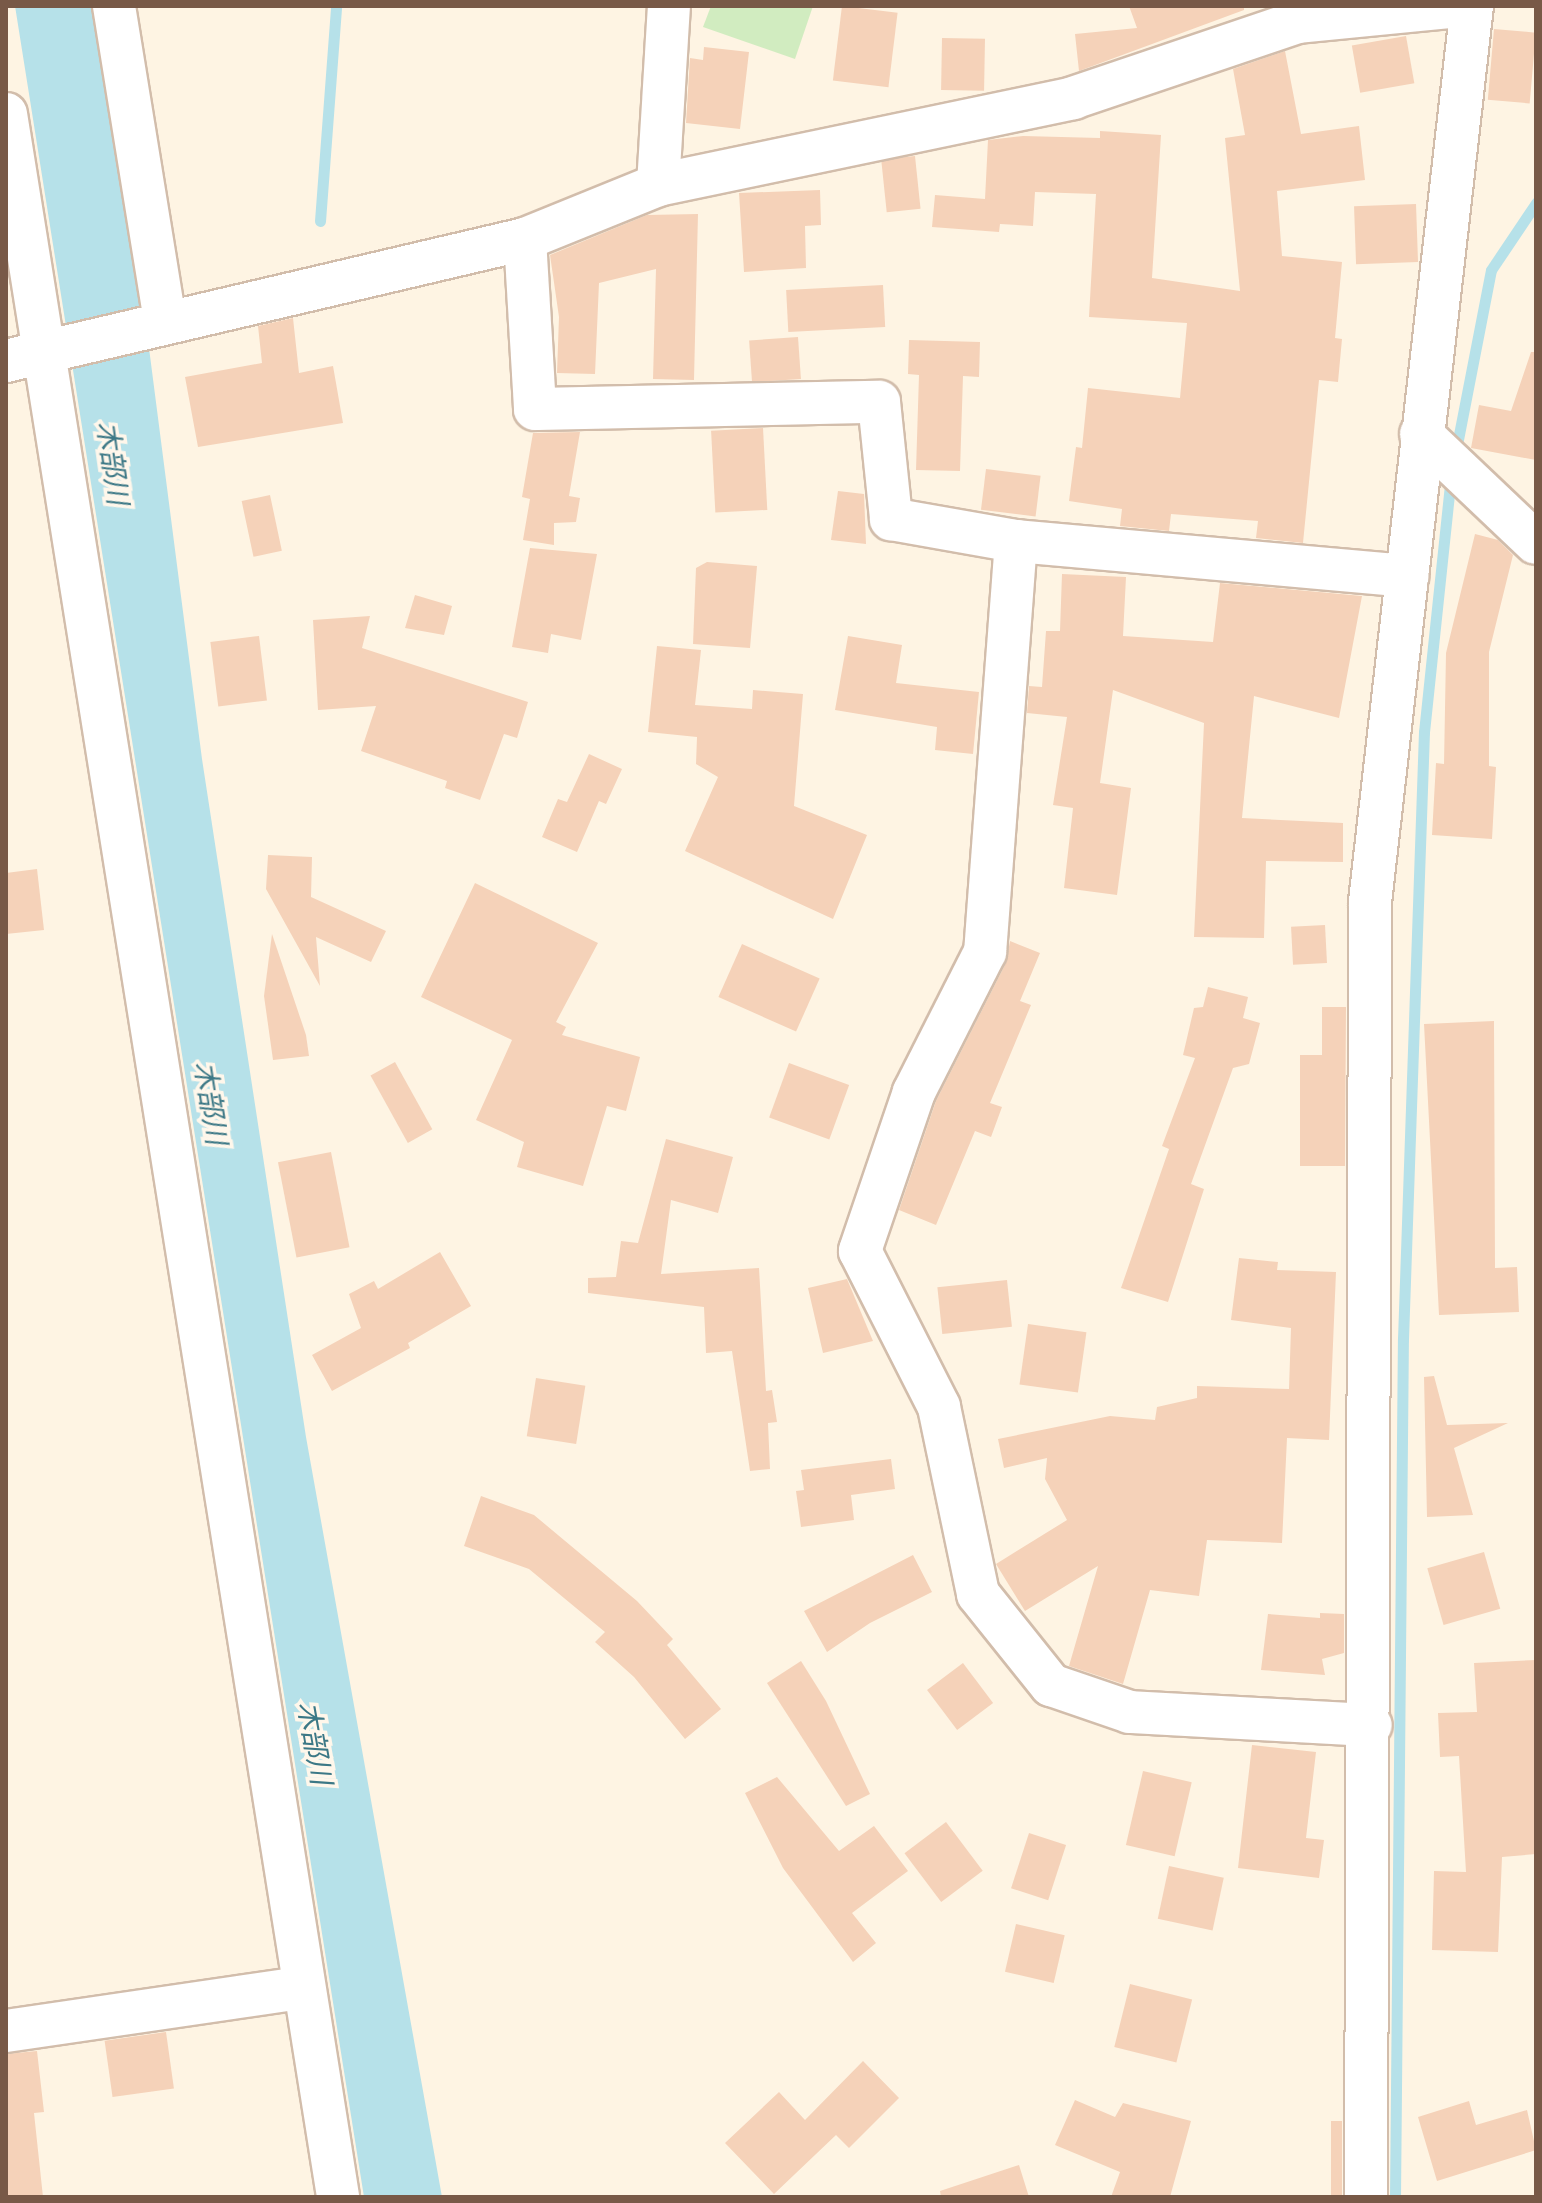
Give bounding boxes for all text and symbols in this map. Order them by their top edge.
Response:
water label: 木部川 [90,419,134,507]
water label: 木部川 [187,1059,233,1147]
water label: 木部川 [290,1699,338,1787]

